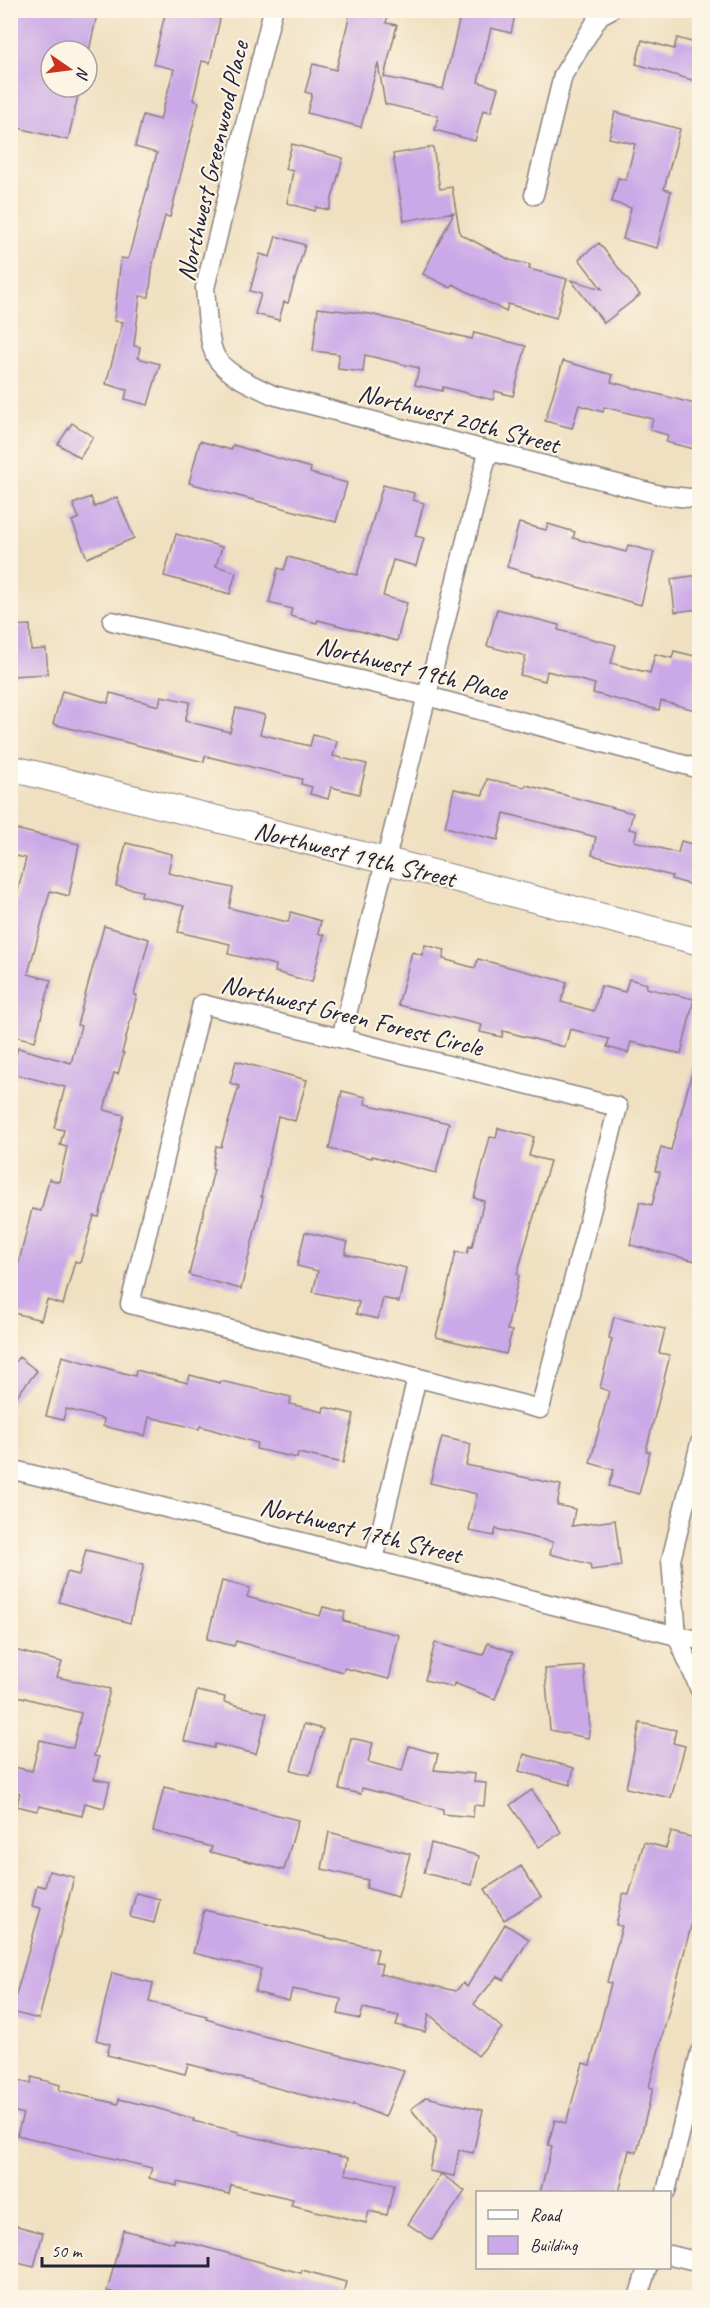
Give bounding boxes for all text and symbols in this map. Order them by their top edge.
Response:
street label: Northwest Greenwood Place [169,36,256,284]
north arrow [39,39,99,99]
text: N [71,65,93,83]
street label: Northwest 20th Street [355,376,565,462]
street label: Northwest 19th Place [313,629,512,709]
street label: Northwest 19th Street [251,814,461,896]
street label: Northwest Green Forest Circle [218,967,487,1064]
street label: Northwest 17th Street [257,1490,467,1572]
legend [476,2191,671,2269]
text: Road [530,2204,563,2226]
scale bar [42,2230,208,2268]
text: Building [530,2234,579,2256]
text: 50 m [51,2240,84,2262]

